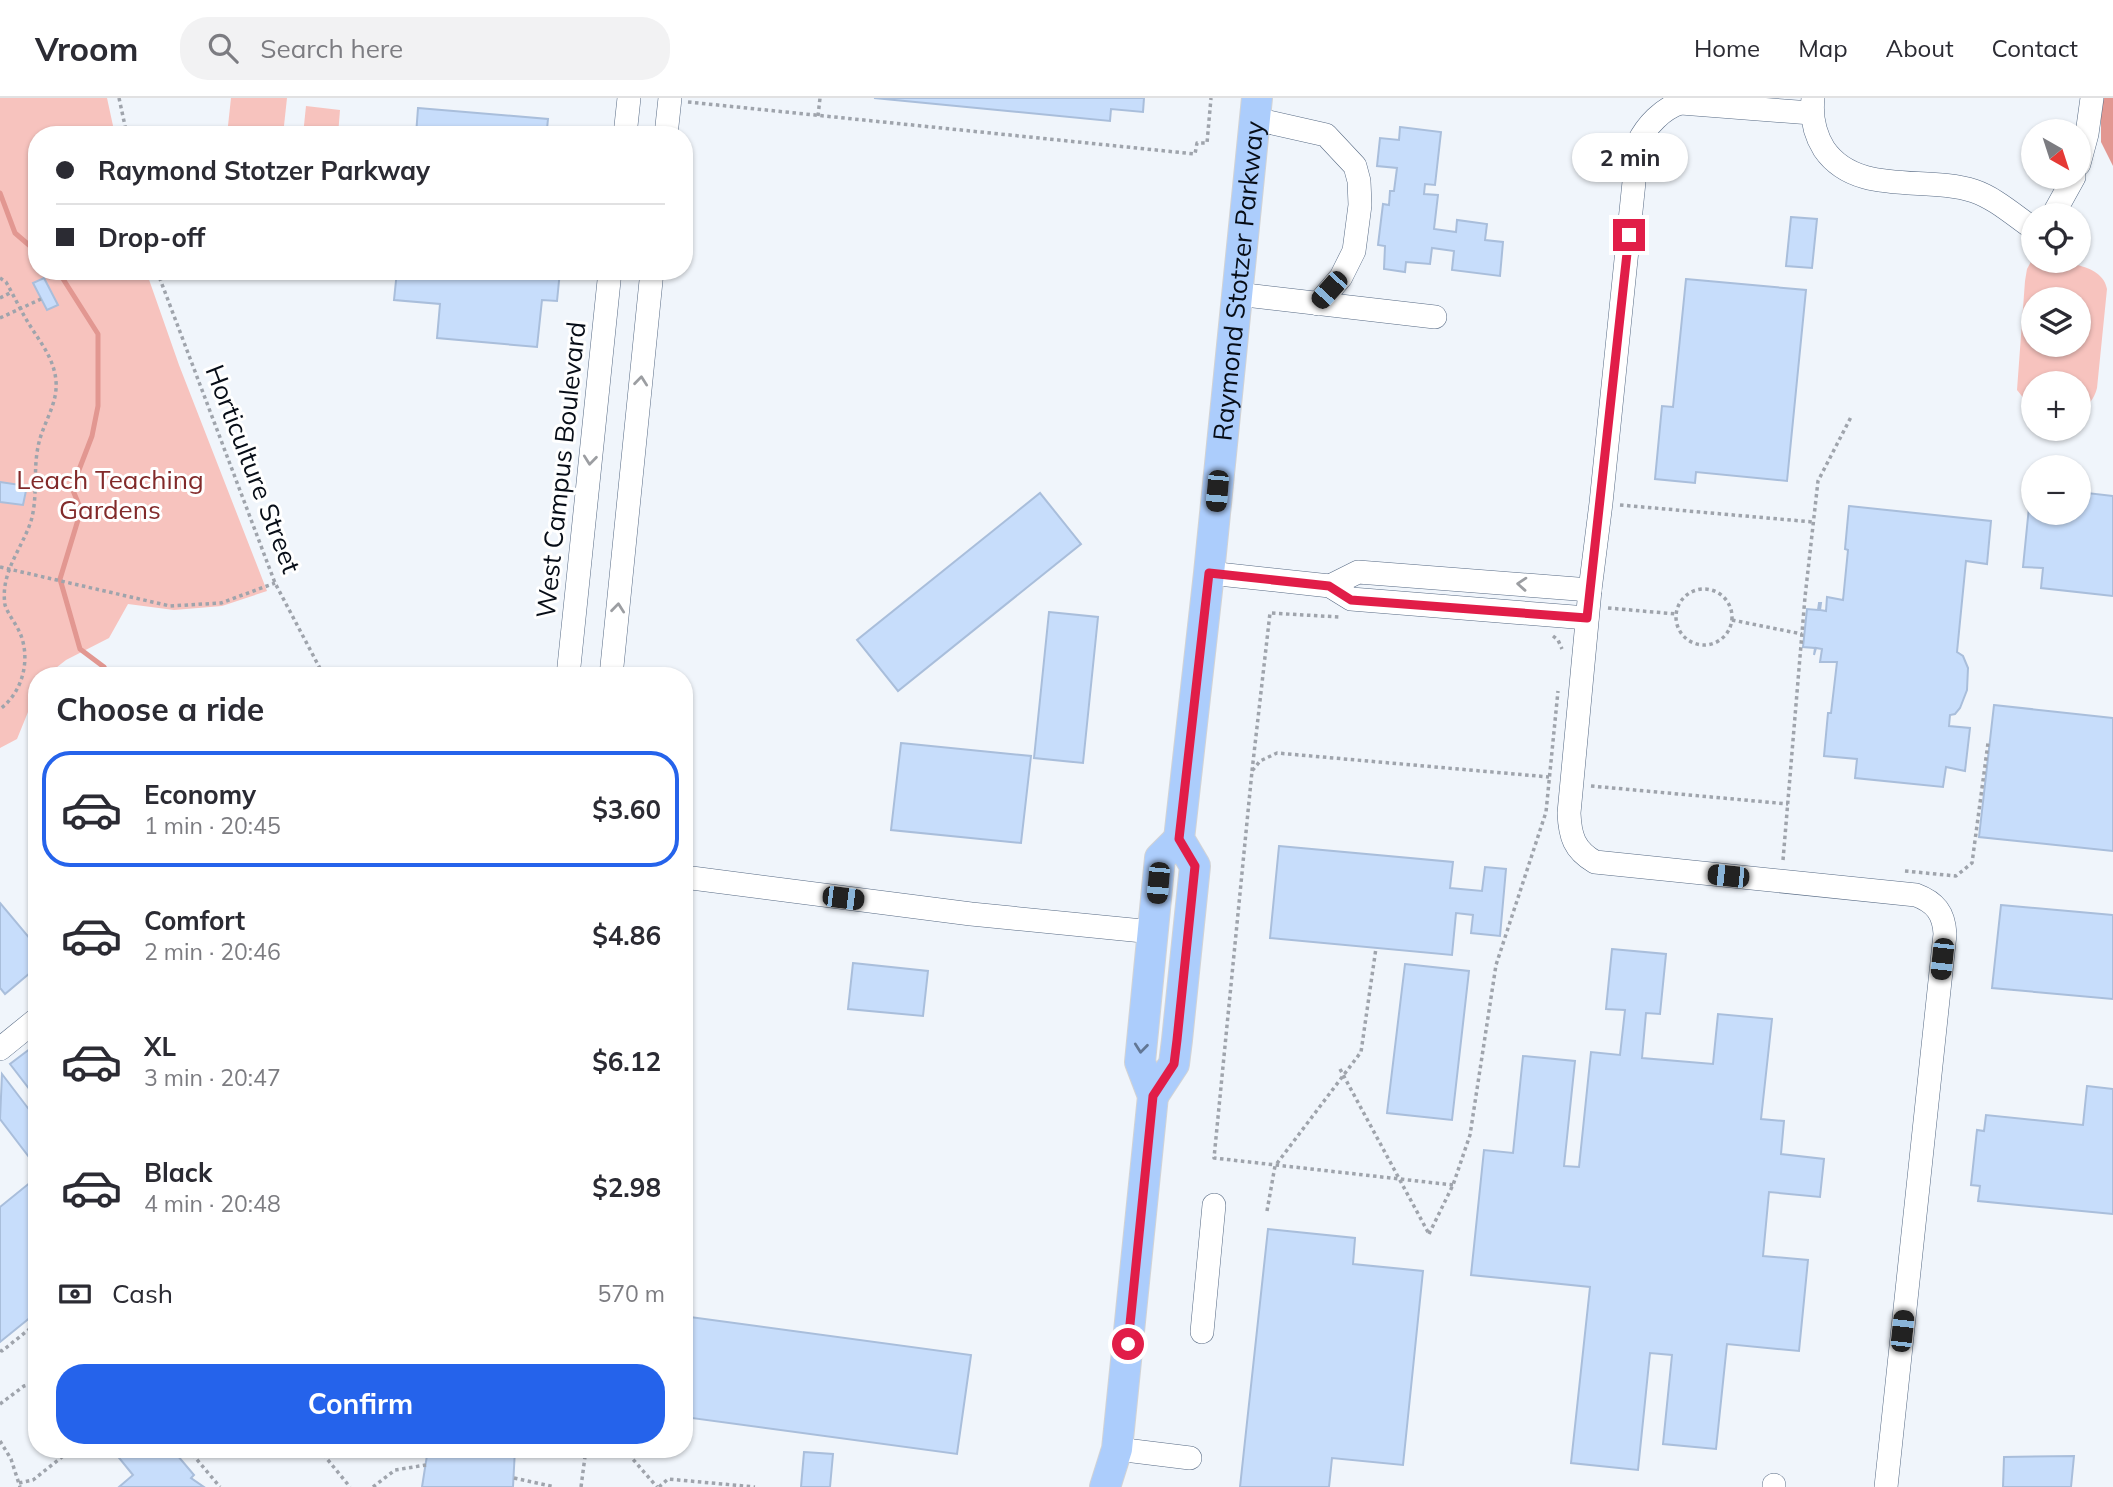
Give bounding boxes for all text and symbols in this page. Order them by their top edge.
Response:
search box [180,17,670,80]
text: Vroom [35,28,138,69]
icon: search [204,29,242,67]
text: Search here [260,32,403,65]
text: Home [1694,33,1760,63]
text: Map [1798,33,1848,63]
text: About [1886,33,1954,63]
text: Contact [1992,33,2078,63]
street label: Raymond Stotzer Parkway [1205,119,1271,442]
north arrow [2021,119,2091,189]
map controls [2021,119,2091,525]
callout: 2 min [1571,134,1687,183]
text: 2 min [1600,143,1660,172]
text: Raymond Stotzer Parkway [98,154,430,187]
button: locate [2021,203,2091,273]
route end [1613,219,1645,251]
text: Drop-off [98,221,205,254]
car [1308,267,1351,313]
button: layers [2021,287,2091,357]
street label: West Campus Boulevard [529,320,592,620]
street label: Horticulture Street [199,360,308,578]
button: + [2021,371,2091,441]
one-way arrow [633,375,648,386]
one-way arrow [583,455,598,466]
button: − [2021,455,2091,525]
park label: Leach Teaching Gardens [16,463,204,526]
car [1205,469,1230,513]
one-way arrow [1516,577,1527,592]
one-way arrow [610,602,625,613]
text: Choose a ride [56,689,264,729]
icon: car [60,778,123,841]
text: Economy [144,778,256,811]
text: $3.60 [592,793,661,826]
text: 1 min · 20:45 [144,811,281,840]
car [1146,861,1171,905]
car [1707,863,1750,889]
car [821,885,866,911]
icon: car [60,904,123,967]
text: Comfort [144,904,245,937]
text: $4.86 [592,919,661,952]
text: 2 min · 20:46 [144,937,281,966]
car [1930,937,1955,981]
icon: car [60,1030,123,1093]
text: XL [144,1030,176,1063]
one-way arrow [1134,1043,1149,1054]
text: $6.12 [592,1045,661,1078]
text: 3 min · 20:47 [144,1063,281,1092]
icon: car [60,1156,123,1219]
text: Black [144,1156,212,1189]
text: $2.98 [592,1171,661,1204]
text: 4 min · 20:48 [144,1189,281,1218]
icon: cash [56,1275,94,1313]
text: Cash [112,1277,173,1310]
text: 570 m [597,1279,665,1308]
car [1890,1309,1915,1353]
route start [1112,1328,1144,1360]
button: Confirm [56,1364,665,1444]

